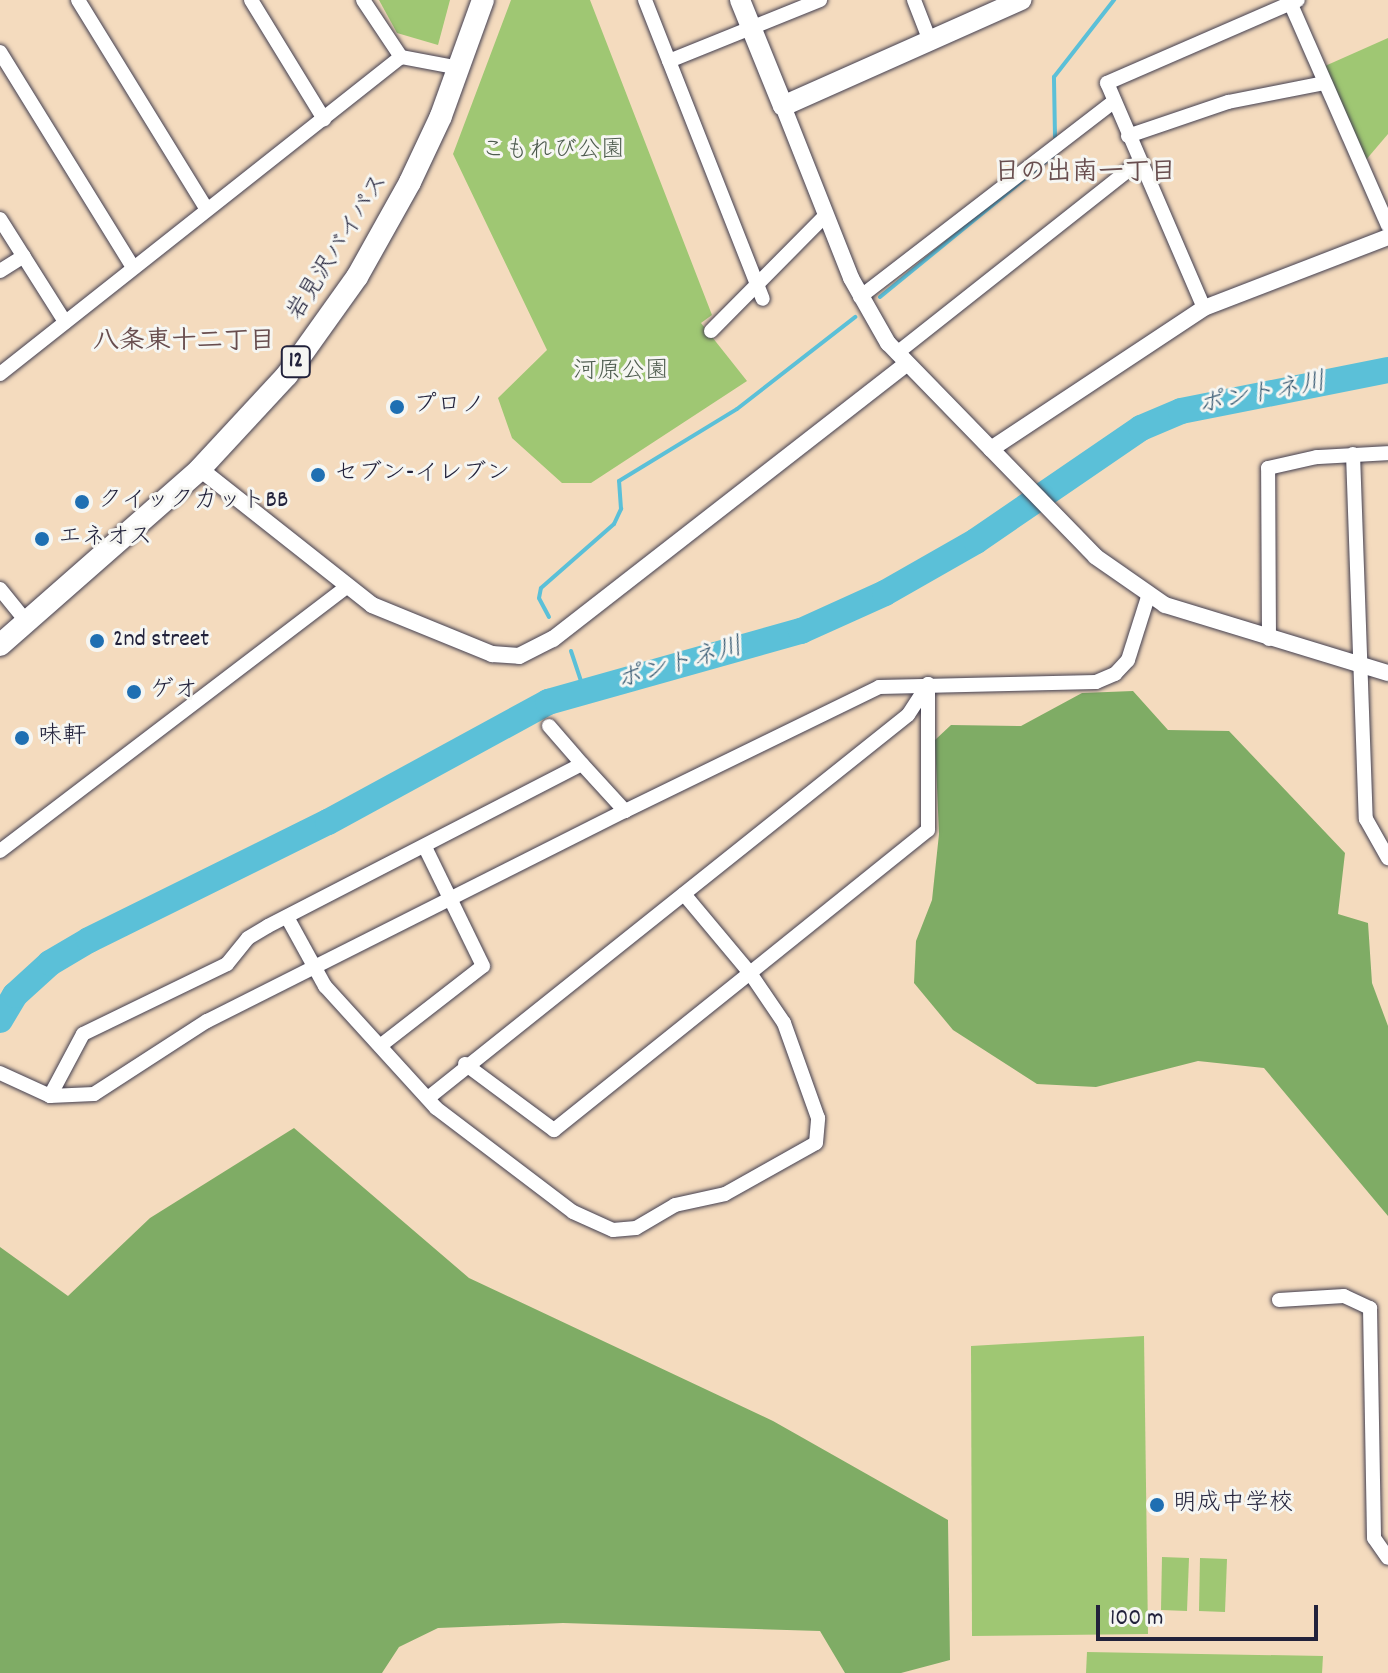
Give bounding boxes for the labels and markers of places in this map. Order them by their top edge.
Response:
place label: プロノ [413,393,485,421]
marker: プロノ [388,398,406,416]
place label: セブン-イレブン [334,461,510,489]
marker: セブン-イレブン [309,466,327,484]
place label: クイックカットBB [98,488,289,516]
marker: クイックカットBB [73,493,91,511]
place label: エネオス [58,525,154,553]
marker: エネオス [33,530,51,548]
place label: 2nd street [113,627,209,655]
marker: 2nd street [88,632,106,650]
place label: ゲオ [150,678,198,706]
marker: ゲオ [125,683,143,701]
place label: 味軒 [38,724,86,752]
marker: 味軒 [13,729,31,747]
place label: 明成中学校 [1173,1491,1293,1519]
marker: 明成中学校 [1148,1496,1166,1514]

